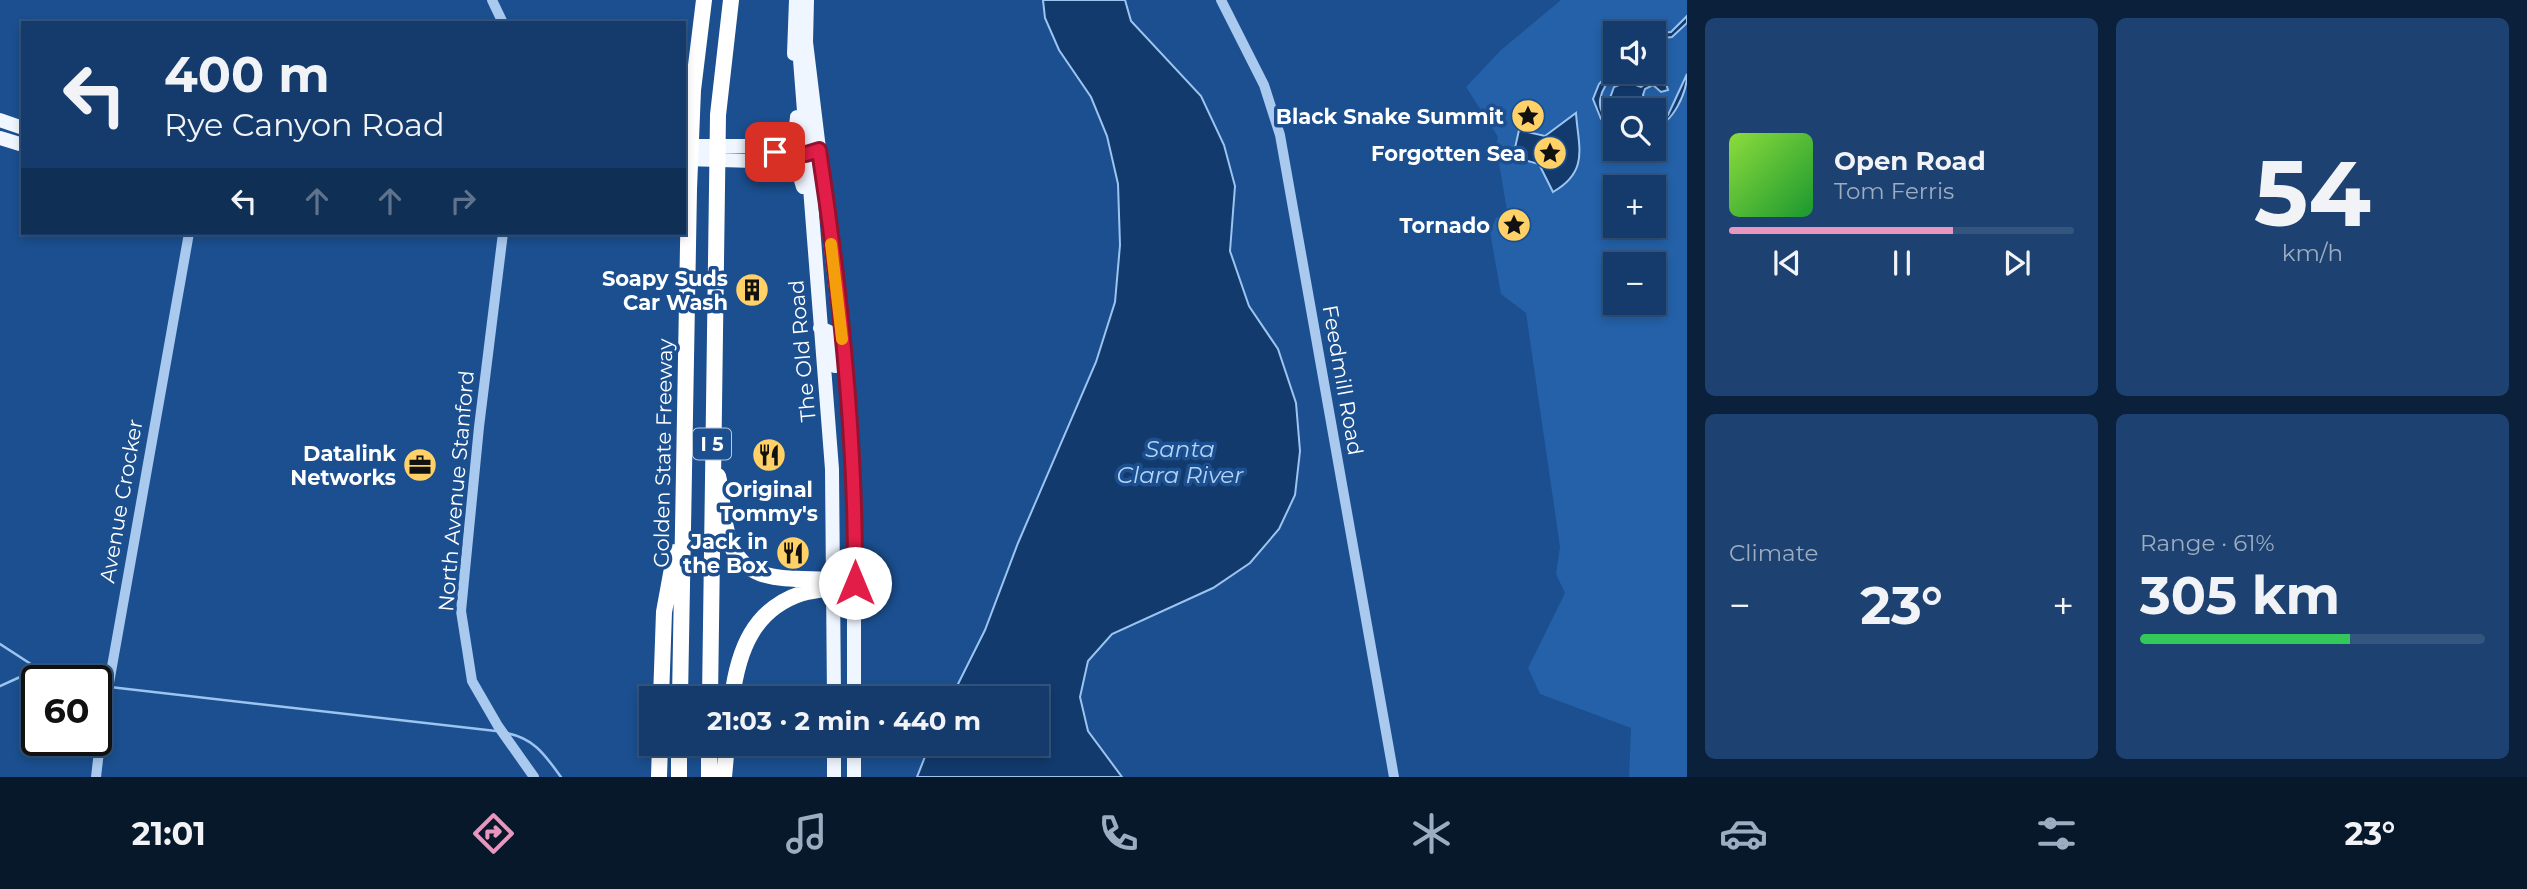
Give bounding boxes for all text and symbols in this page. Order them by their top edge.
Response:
map controls [1603,21,1666,315]
button: sound [1603,21,1666,84]
text: 400 m [164,45,330,104]
icon: left [49,49,140,140]
place icon: Black Snake Summit [1509,97,1547,135]
button: search [1603,98,1666,161]
place label: Black Snake Summit [1276,104,1504,129]
text: Rye Canyon Road [164,105,445,144]
pin [745,122,805,182]
icon: arrive [756,133,794,171]
place icon: Forgotten Sea [1531,134,1569,172]
text: 54 [2254,138,2371,249]
place label: Forgotten Sea [1371,141,1526,166]
text: Open Road [1834,145,1986,177]
button: + [1603,175,1666,238]
text: Tom Ferris [1834,177,1954,205]
icon: left [225,182,263,220]
icon: ahead [298,182,336,220]
icon: ahead [371,182,409,220]
icon: right [444,182,482,220]
place icon: Tornado [1495,206,1533,244]
place label: Tornado [1400,213,1490,238]
text: km/h [2282,239,2343,267]
icon: previous [1768,244,1806,282]
icon: pause [1883,244,1921,282]
icon: next [1998,244,2036,282]
button: − [1603,252,1666,315]
place label: Soapy Suds Car Wash [602,266,728,315]
building icon: Soapy Suds Car Wash [733,271,771,309]
street label: The Old Road [783,279,821,423]
street label: Feedmill Road [1317,303,1369,457]
street label: Golden State Freeway [649,338,678,568]
street label: North Avenue Stanford [433,369,479,613]
street label: Avenue Crocker [94,417,148,585]
road number: I 5 [693,428,731,460]
water label: Santa Clara River [1117,435,1244,489]
restaurant icon: Original Tommy's [750,436,788,474]
place label: Datalink Networks [290,441,396,490]
office icon: Datalink Networks [401,446,439,484]
place label: Original Tommy's [720,477,818,526]
place label: Jack in the Box [683,529,768,578]
text: Range · 61% [2140,529,2275,557]
restaurant icon: Jack in the Box [774,534,812,572]
text: Climate [1729,539,1818,567]
position arrow [818,546,892,620]
text: 305 km [2140,564,2340,627]
text: 23° [1860,574,1943,637]
text: − [1729,582,1751,629]
text: + [2052,582,2074,629]
speed limit sign: 60 [21,665,112,756]
text: 21:03 · 2 min · 440 m [707,705,981,737]
icon: directions [469,809,518,858]
icon: music [782,809,831,858]
icon: phone [1094,809,1143,858]
icon: climate [1407,809,1456,858]
icon: car [1719,809,1768,858]
icon: filters [2032,809,2081,858]
text: 21:01 [132,814,206,853]
text: 23° [2344,814,2395,853]

